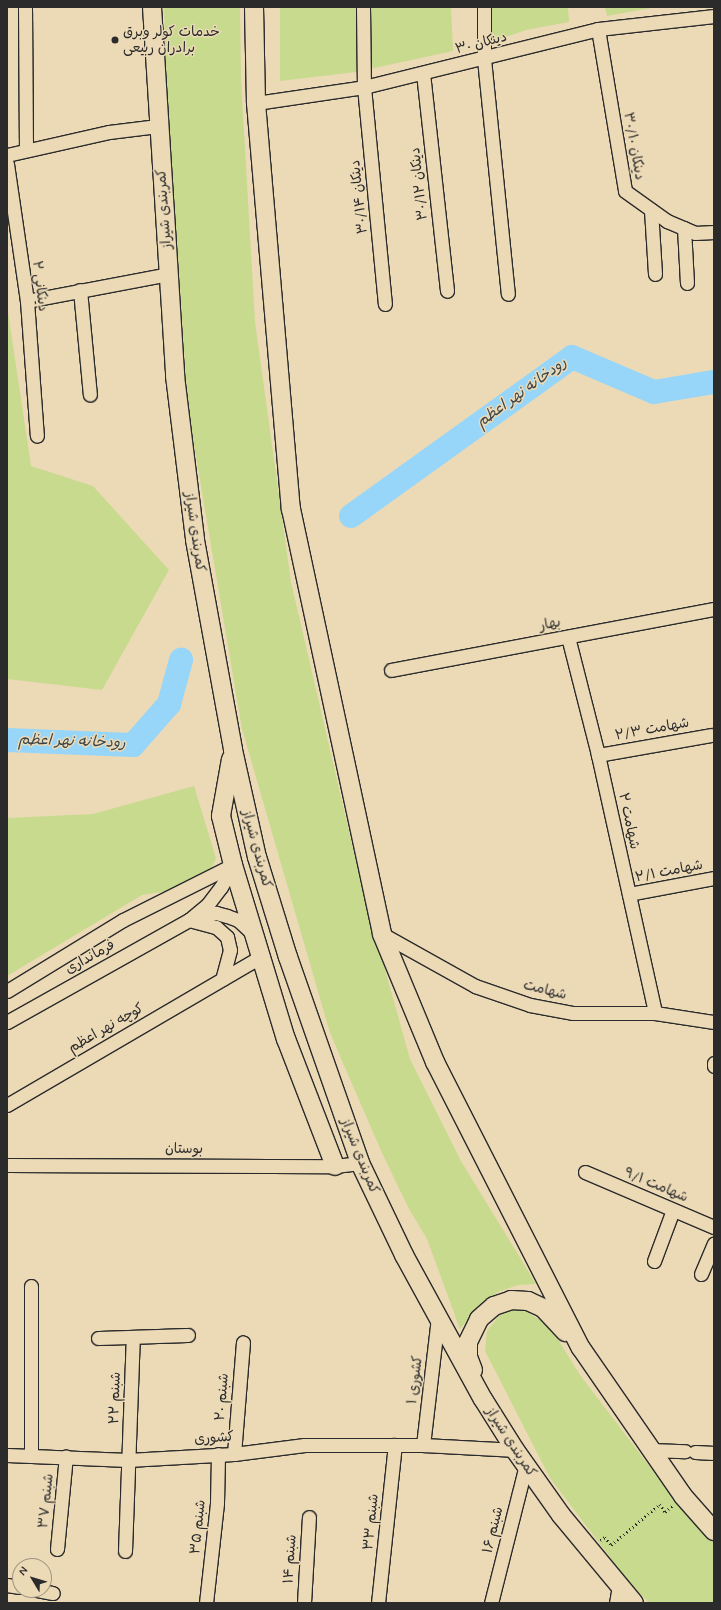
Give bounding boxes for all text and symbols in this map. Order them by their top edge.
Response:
place label: خدمات کولر وبرق برادران ربیعی [123,24,220,56]
street label: ۳۰ دینکان [453,28,509,58]
marker: خدمات کولر وبرق برادران ربیعی [110,35,120,45]
street label: ۳۰/۱۰ دینکان [620,111,648,181]
street label: ۳۰/۱۲ دینکان [407,147,431,221]
street label: ۳۰/۱۴ دینکان [347,159,371,235]
street label: کمربندی شیراز [153,168,175,250]
street label: ۲ دینکانی [29,260,51,312]
water label: رودخانه نهر اعظم [473,354,571,432]
street label: کمربندی شیراز [181,491,209,573]
street label: بهار [538,614,562,634]
street label: ۲/۳ شهامت [614,714,690,744]
water label: رودخانه نهر اعظم [18,731,126,753]
street label: ۲ شهامت [615,791,643,851]
street label: کمربندی شیراز [238,808,276,890]
street label: ۲/۱ شهامت [634,856,704,886]
street label: فرمانداری [62,936,118,978]
street label: شهامت [522,977,568,1003]
street label: کوچه نهر اعظم [65,1000,147,1056]
street label: کمربندی شیراز [337,1116,383,1196]
street label: بوستان [165,1141,203,1157]
street label: ۹/۱ شهامت [621,1164,691,1206]
street label: ۱ کشوری [404,1355,426,1405]
street label: ۲۲ شبنم [106,1371,124,1425]
street label: ۲۰ شبنم [212,1372,232,1422]
street label: کمربندی شیراز [482,1404,540,1480]
street label: کشوری [194,1428,234,1448]
street label: ۳۷ شبنم [35,1473,57,1529]
street label: ۳۳ شبنم [360,1493,382,1551]
street label: ۳۵ شبنم [187,1499,209,1555]
street label: ۱۶ شبنم [479,1505,507,1555]
street label: ۱۴ شبنم [280,1534,300,1584]
north arrow [12,1558,52,1598]
text: N [16,1564,31,1578]

